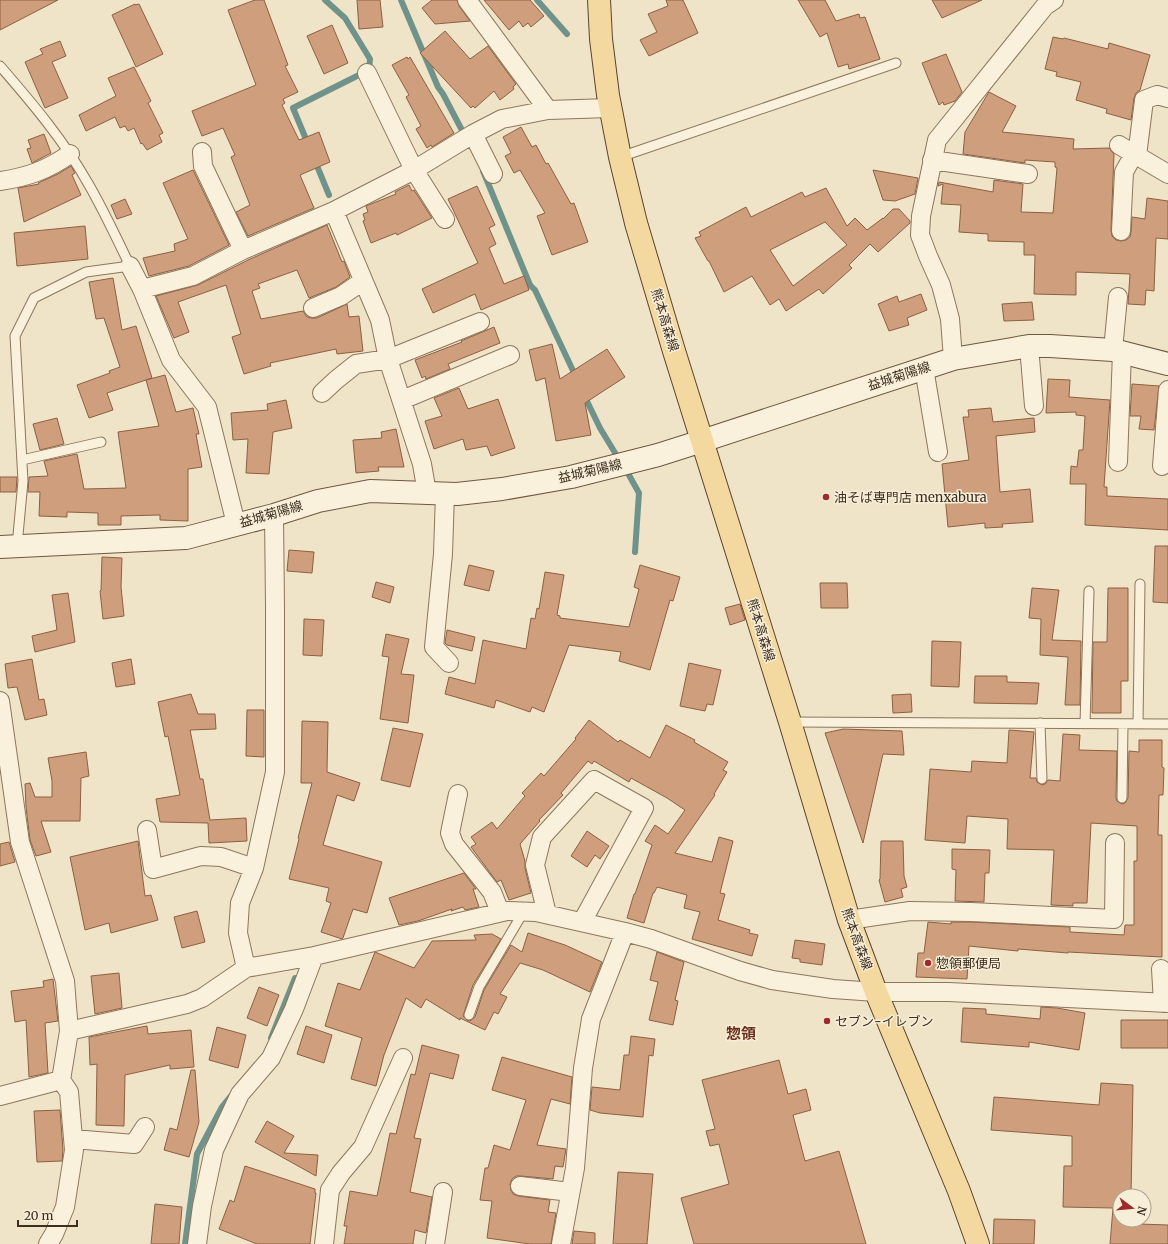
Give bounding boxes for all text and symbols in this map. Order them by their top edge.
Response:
street label: 熊本高森線 [647,286,683,354]
street label: 益城菊陽線 [865,358,933,394]
street label: 益城菊陽線 [556,455,624,487]
place label: 油そば専門店 menxabura [834,489,987,506]
marker: 油そば専門店 menxabura [821,492,831,502]
street label: 益城菊陽線 [237,497,305,531]
street label: 熊本高森線 [743,596,779,664]
street label: 熊本高森線 [838,906,876,972]
place label: 惣領郵便局 [936,955,1001,972]
marker: 惣領郵便局 [923,958,933,968]
place label: セブン-イレブン [835,1013,934,1030]
marker: セブン-イレブン [822,1016,832,1026]
district label: 惣領 [726,1024,756,1043]
north arrow [1112,1188,1152,1228]
scale bar [18,1202,77,1228]
text: N [1134,1205,1150,1217]
text: 20 m [24,1208,53,1223]

